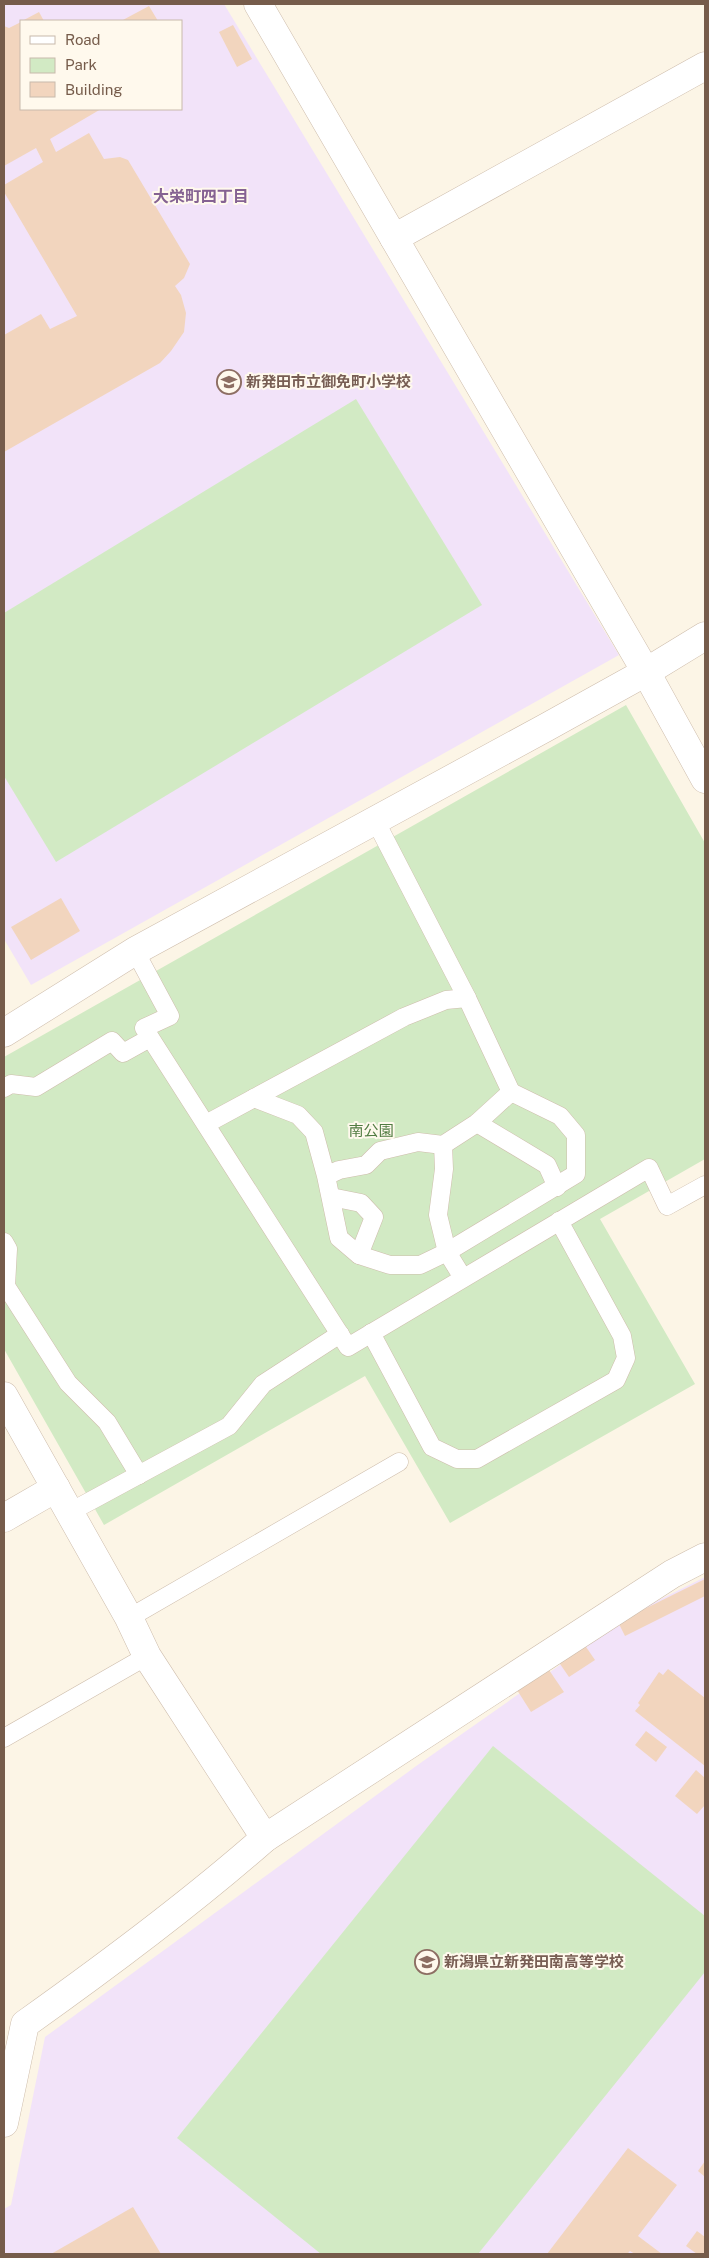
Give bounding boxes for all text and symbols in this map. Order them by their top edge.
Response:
legend [20,20,182,110]
text: Road [65,31,101,48]
text: Park [65,56,97,73]
text: Building [65,81,123,98]
district label: 大栄町四丁目 [153,187,249,206]
school or university icon: 新発田市立御免町小学校 [216,369,242,395]
place label: 新発田市立御免町小学校 [246,373,411,390]
park label: 南公園 [348,1122,394,1139]
school or university icon: 新潟県立新発田南高等学校 [414,1949,440,1975]
place label: 新潟県立新発田南高等学校 [444,1953,624,1970]

